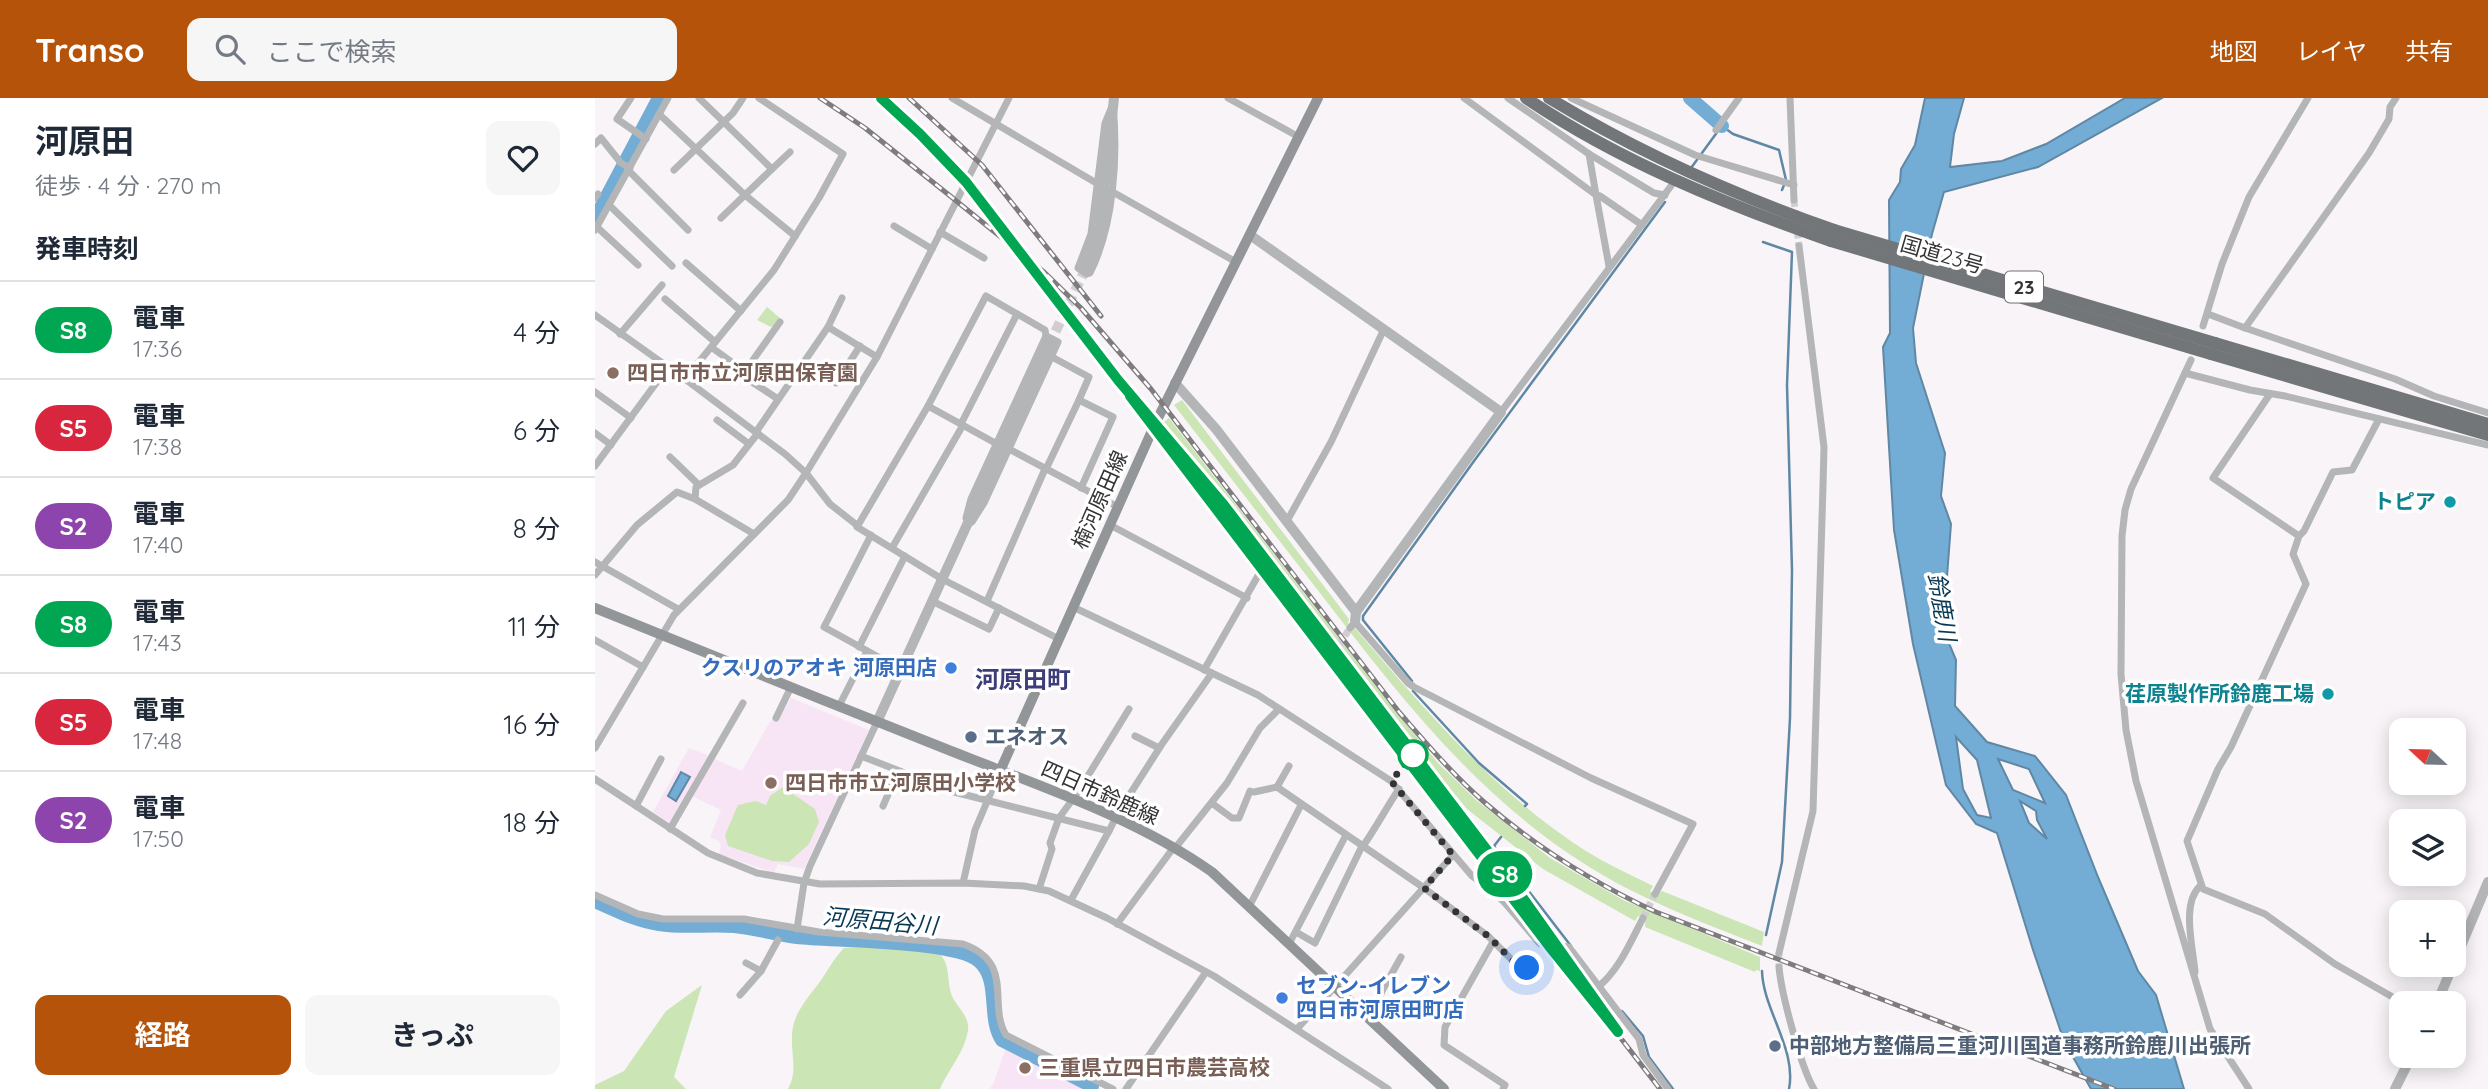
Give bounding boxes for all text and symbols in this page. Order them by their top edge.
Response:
search box [187,18,677,81]
text: Transo [35,29,145,70]
icon: search [211,30,249,68]
text: ここで検索 [267,35,397,68]
text: 地図 [2210,36,2258,66]
text: レイヤ [2296,36,2367,66]
text: 共有 [2405,36,2453,66]
text: 河原田 [35,120,134,161]
button: heart [486,121,560,195]
text: 徒歩 · 4 分 · 270 m [35,171,222,200]
street label: 国道23号 [1898,230,1987,278]
text: 発車時刻 [35,232,139,265]
road number: 23 [2005,272,2043,302]
text: 電車 [133,301,185,334]
text: S8 [60,315,87,345]
text: 4 分 [513,316,560,349]
text: 17:36 [133,334,182,363]
place label: 四日市市立河原田保育園 [627,359,858,385]
marker: 四日市市立河原田保育園 [605,365,621,381]
text: 電車 [133,399,185,432]
text: S5 [59,413,88,443]
text: 6 分 [513,414,560,447]
text: 17:38 [133,432,182,461]
street label: 楠河原田線 [1066,446,1132,553]
place label: トピア [2373,488,2436,514]
marker: トピア [2442,494,2458,510]
text: 電車 [133,497,185,530]
text: S2 [60,511,87,541]
text: 8 分 [513,512,560,545]
text: 17:40 [133,530,183,559]
water label: 鈴鹿川 [1922,570,1963,646]
text: 電車 [133,595,185,628]
text: S8 [60,609,87,639]
text: 11 分 [508,610,560,643]
text: 17:43 [133,628,182,657]
place label: クスリのアオキ 河原田店 [701,654,937,680]
marker: クスリのアオキ 河原田店 [943,660,959,676]
district label: 河原田町 [975,664,1071,694]
place label: 荏原製作所鈴鹿工場 [2125,680,2314,706]
marker: 荏原製作所鈴鹿工場 [2320,686,2336,702]
text: 電車 [133,693,185,726]
text: S5 [59,707,88,737]
text: 16 分 [503,708,560,741]
north arrow [2389,718,2466,794]
map controls [2389,718,2466,1068]
place label: エネオス [985,723,1069,749]
text: 17:48 [133,726,182,755]
marker: エネオス [963,729,979,745]
unlabelled marker [1398,740,1428,770]
street label: 四日市鈴鹿線 [1038,755,1163,830]
place label: 四日市市立河原田小学校 [785,769,1016,795]
marker: 四日市市立河原田小学校 [763,775,779,791]
text: 電車 [133,791,185,824]
text: S2 [60,805,87,835]
text: 18 分 [503,806,560,839]
button: layers [2389,809,2466,886]
text: 17:50 [133,824,184,853]
line badge: S8 [1473,851,1537,897]
text: S8 [1491,859,1519,889]
button: + [2389,900,2466,977]
water label: 河原田谷川 [821,901,942,940]
your location [1509,950,1544,985]
place label: セブン-イレブン 四日市河原田町店 [1296,972,1464,1022]
marker: セブン-イレブン 四日市河原田町店 [1274,990,1290,1006]
button: − [2389,991,2466,1068]
button: 経路 [35,995,291,1075]
button: きっぷ [305,995,560,1075]
place label: 中部地方整備局三重河川国道事務所鈴鹿川出張所 [1789,1032,2251,1058]
marker: 中部地方整備局三重河川国道事務所鈴鹿川出張所 [1767,1038,1783,1054]
place label: 三重県立四日市農芸高校 [1039,1054,1270,1080]
marker: 三重県立四日市農芸高校 [1017,1060,1033,1076]

